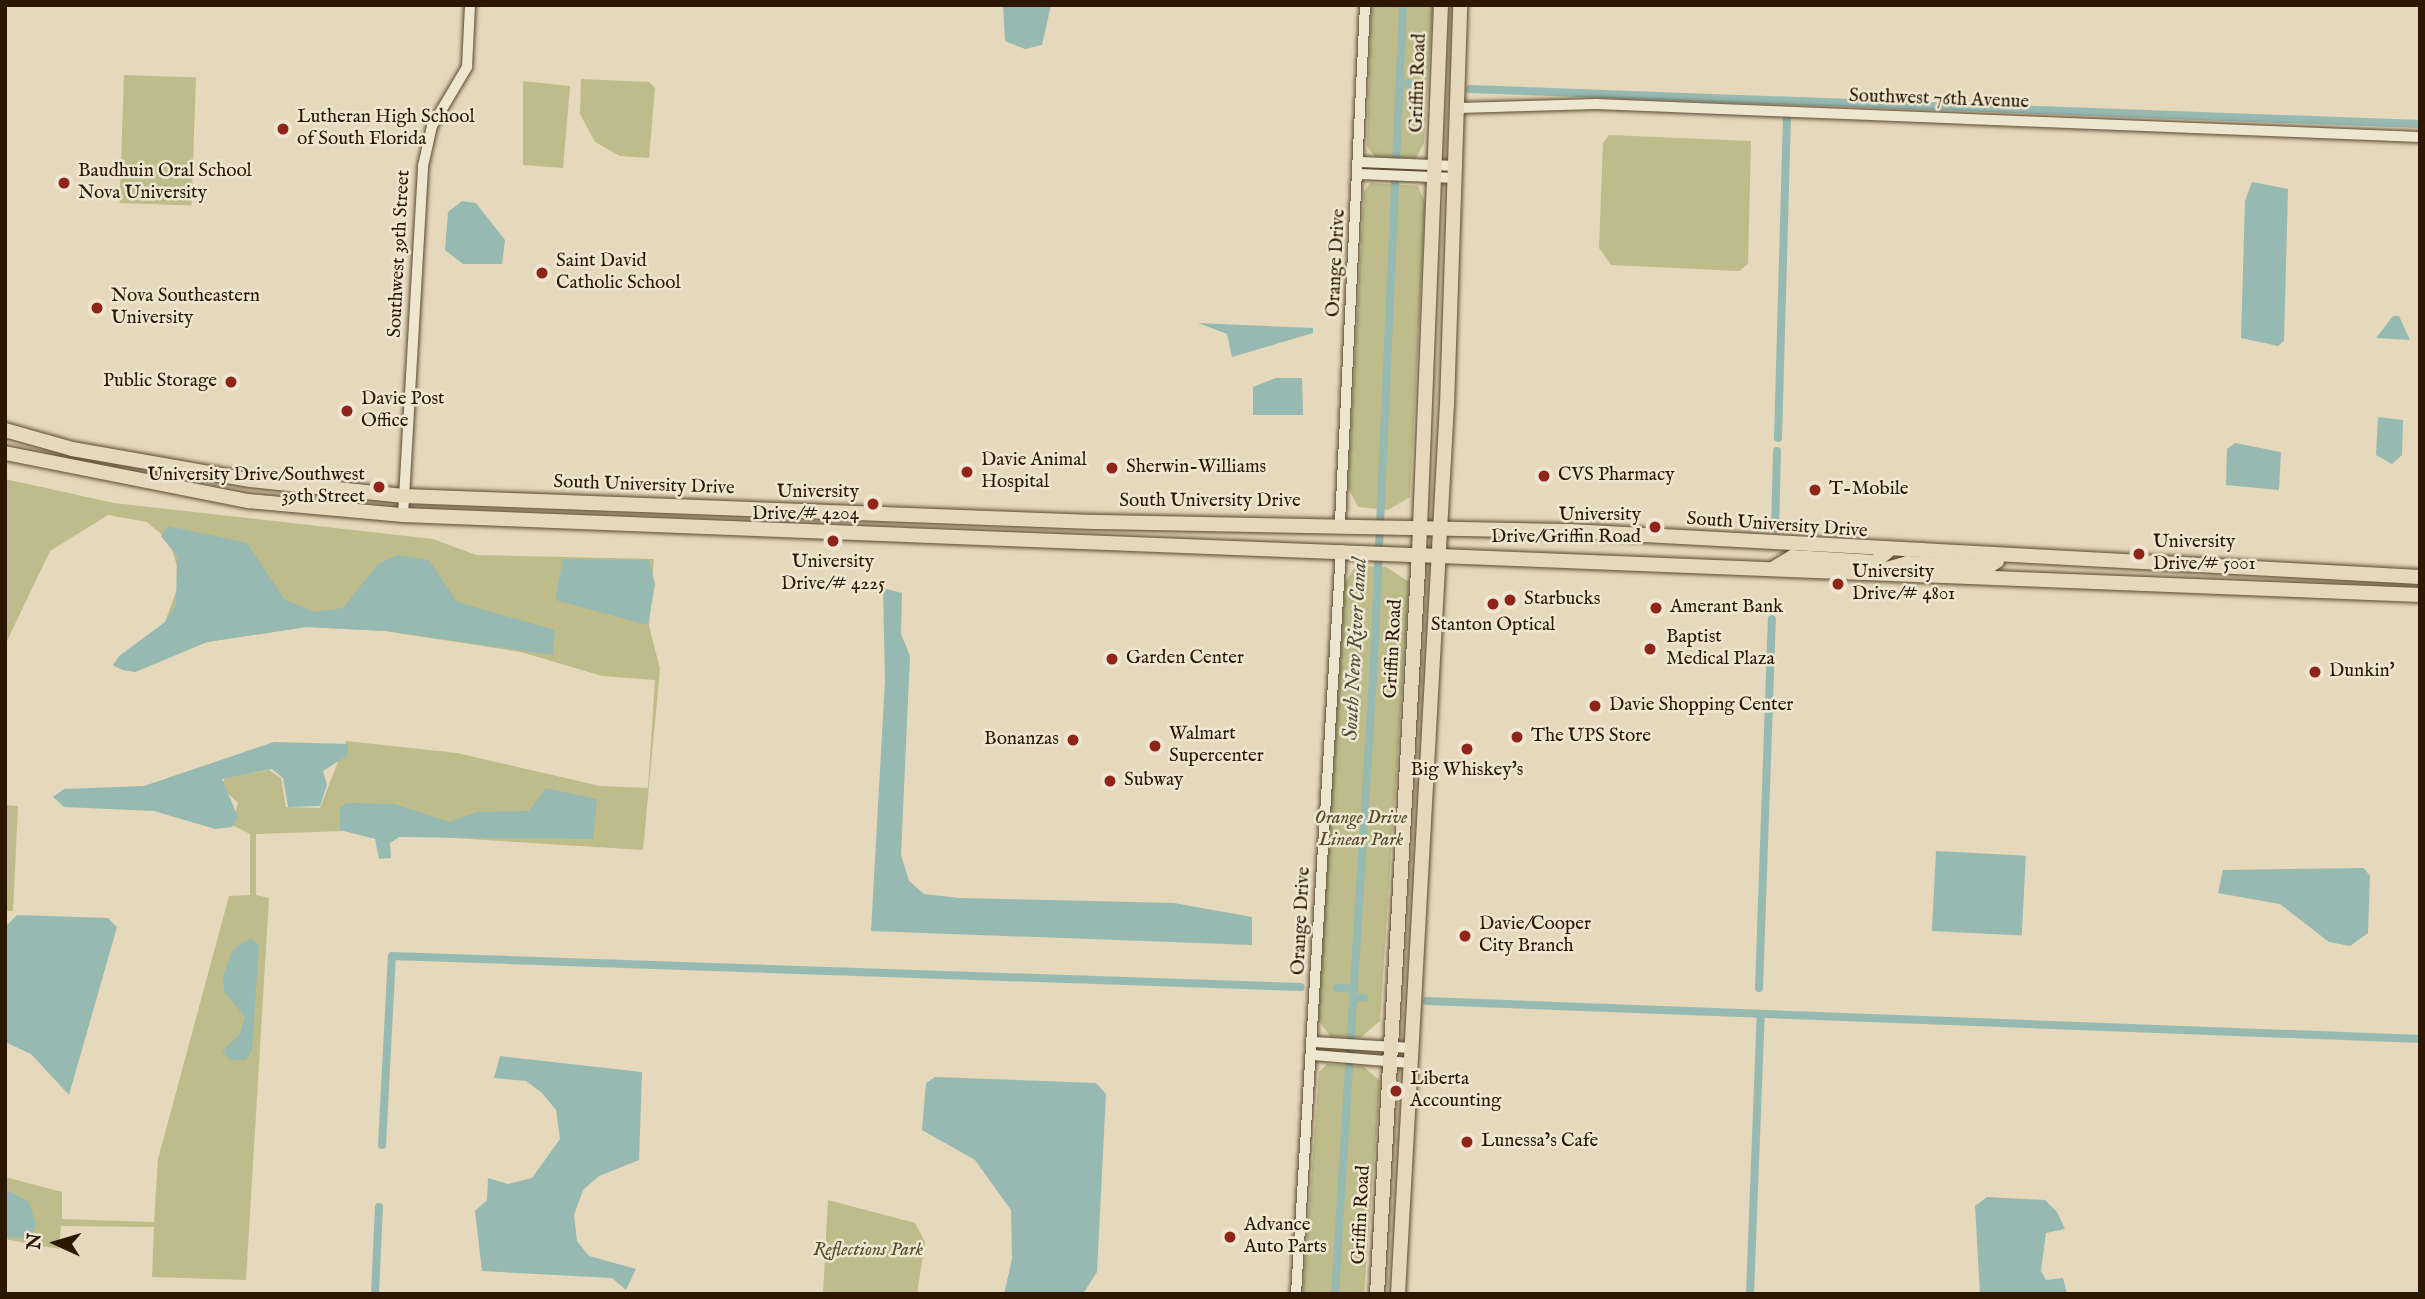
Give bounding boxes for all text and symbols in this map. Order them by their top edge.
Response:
street label: Griffin Road [1406,33,1432,133]
street label: Southwest 76th Avenue [1848,85,2030,115]
place label: Lutheran High School of South Florida [297,107,475,151]
marker: Lutheran High School of South Florida [275,121,291,137]
place label: Baudhuin Oral School Nova University [78,161,252,205]
street label: Southwest 39th Street [384,170,416,338]
marker: Baudhuin Oral School Nova University [56,175,72,191]
street label: Orange Drive [1323,208,1351,318]
place label: Saint David Catholic School [556,251,681,295]
marker: Saint David Catholic School [534,265,550,281]
place label: Nova Southeastern University [111,286,260,330]
marker: Nova Southeastern University [89,300,105,316]
place label: Public Storage [103,371,217,393]
marker: Public Storage [223,374,239,390]
place label: Davie Post Office [361,389,445,433]
marker: Davie Post Office [339,403,355,419]
place label: Davie Animal Hospital [981,450,1087,494]
place label: Sherwin-Williams [1126,457,1266,479]
marker: Sherwin-Williams [1104,460,1120,476]
marker: Davie Animal Hospital [959,464,975,480]
place label: University Drive/Southwest 39th Street [147,465,365,509]
place label: CVS Pharmacy [1558,465,1675,487]
marker: CVS Pharmacy [1536,468,1552,484]
street label: South University Drive [553,471,735,501]
marker: University Drive/Southwest 39th Street [371,479,387,495]
place label: T-Mobile [1829,479,1909,501]
place label: University Drive/# 4204 [752,482,859,526]
marker: T-Mobile [1807,482,1823,498]
street label: South University Drive [1119,491,1301,513]
marker: University Drive/# 4204 [865,496,881,512]
place label: University Drive/Griffin Road [1491,505,1641,549]
street label: South University Drive [1686,508,1868,544]
marker: University Drive/Griffin Road [1647,519,1663,535]
place label: University Drive/# 5001 [2153,532,2256,576]
marker: University Drive/# 4225 [825,533,841,549]
marker: University Drive/# 5001 [2131,546,2147,562]
place label: University Drive/# 4225 [781,552,885,596]
water label: South New River Canal [1339,557,1373,741]
place label: University Drive/# 4801 [1852,562,1955,606]
marker: University Drive/# 4801 [1830,576,1846,592]
place label: Starbucks [1524,589,1600,611]
marker: Starbucks [1502,592,1518,608]
marker: Stanton Optical [1485,596,1501,612]
place label: Amerant Bank [1670,597,1783,619]
street label: Griffin Road [1380,599,1408,699]
marker: Amerant Bank [1648,600,1664,616]
place label: Stanton Optical [1431,615,1555,637]
place label: Baptist Medical Plaza [1666,627,1775,671]
marker: Baptist Medical Plaza [1640,639,1660,659]
place label: Garden Center [1126,648,1244,670]
marker: Garden Center [1104,651,1120,667]
place label: Dunkin' [2329,661,2395,683]
marker: Dunkin' [2307,664,2323,680]
place label: Davie Shopping Center [1609,695,1793,717]
marker: Davie Shopping Center [1587,698,1603,714]
place label: Walmart Supercenter [1169,724,1264,768]
place label: The UPS Store [1531,726,1651,748]
place label: Bonanzas [984,729,1059,751]
marker: The UPS Store [1509,729,1525,745]
marker: Bonanzas [1065,732,1081,748]
marker: Walmart Supercenter [1147,738,1163,754]
marker: Big Whiskey's [1459,741,1475,757]
place label: Big Whiskey's [1411,760,1523,782]
place label: Subway [1124,770,1183,792]
marker: Subway [1102,773,1118,789]
park label: Orange Drive Linear Park [1315,808,1407,852]
street label: Orange Drive [1288,866,1316,976]
place label: Davie/Cooper City Branch [1479,914,1591,958]
marker: Davie/Cooper City Branch [1457,928,1473,944]
place label: Liberta Accounting [1410,1069,1501,1113]
marker: Liberta Accounting [1388,1083,1404,1099]
place label: Lunessa’s Cafe [1481,1131,1598,1153]
marker: Lunessa’s Cafe [1459,1134,1475,1150]
street label: Griffin Road [1348,1165,1376,1265]
north arrow [21,1208,91,1278]
place label: Advance Auto Parts [1244,1215,1327,1259]
marker: Advance Auto Parts [1222,1229,1238,1245]
text: N [23,1232,48,1251]
park label: Reflections Park [813,1240,923,1262]

